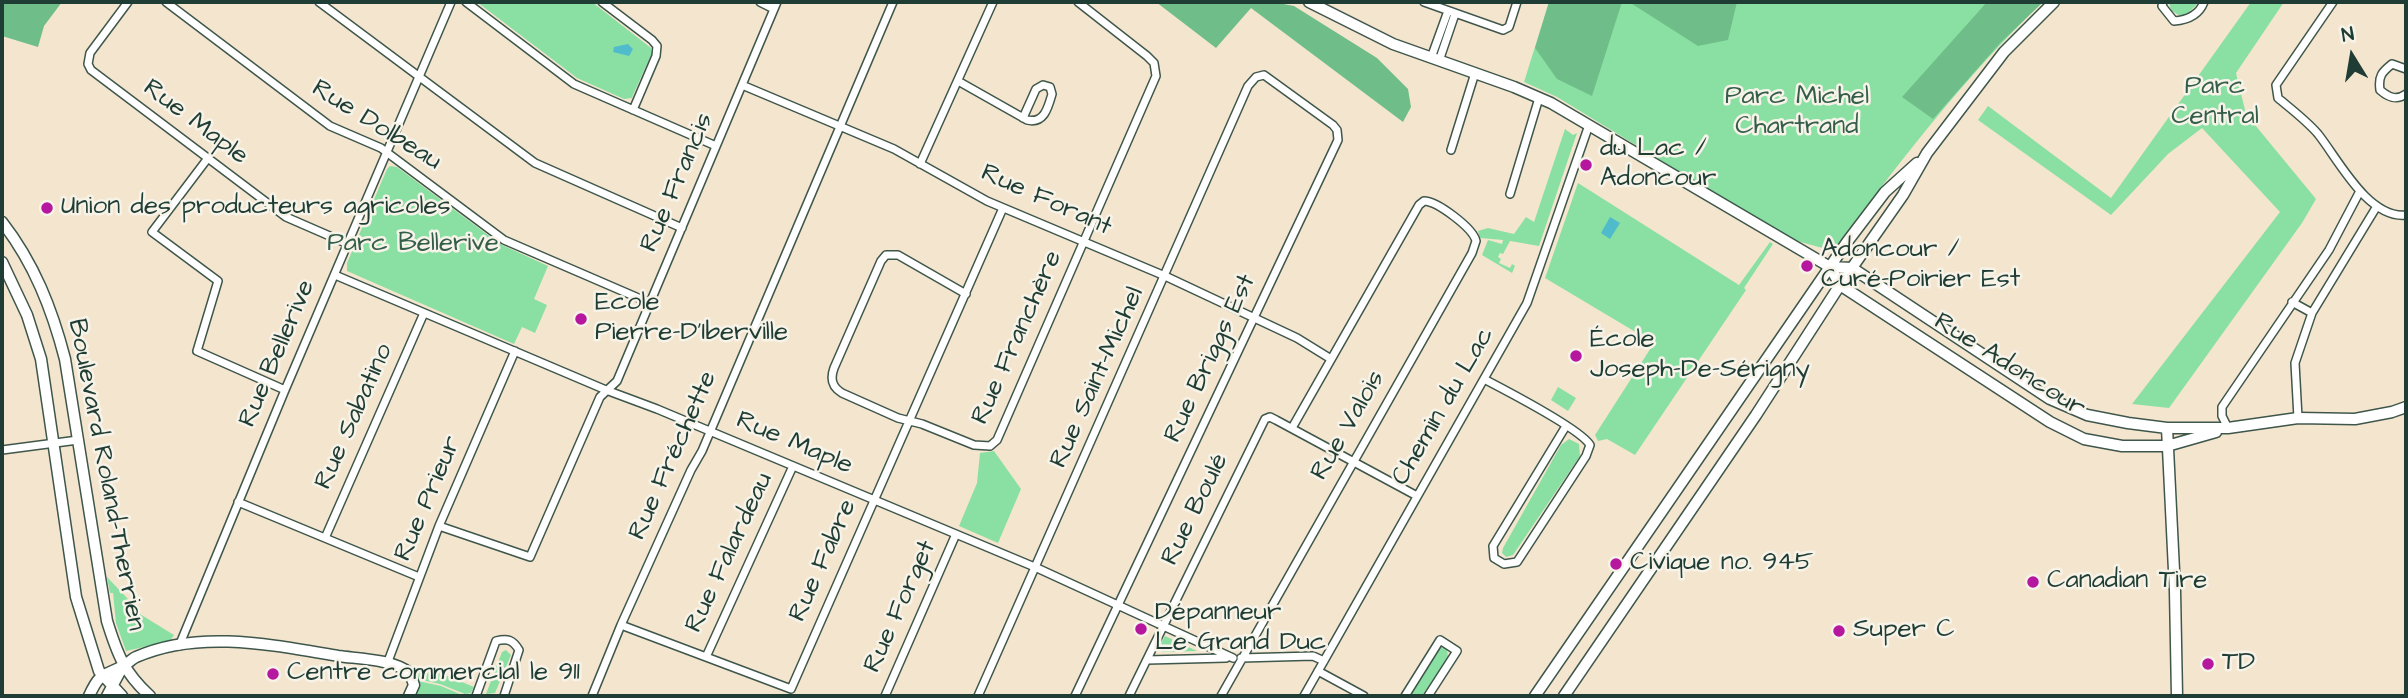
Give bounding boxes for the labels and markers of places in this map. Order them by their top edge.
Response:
place label: du Lac / Adoncour [1600,134,1716,196]
marker: du Lac / Adoncour [1578,157,1594,173]
place label: Union des producteurs agricoles [61,192,451,224]
marker: Union des producteurs agricoles [39,200,55,216]
place label: Adoncour / Curé-Poirier Est [1821,235,2020,296]
marker: Adoncour / Curé-Poirier Est [1799,258,1815,274]
place label: Ecole Pierre-D'Iberville [595,288,788,350]
marker: Ecole Pierre-D'Iberville [573,311,589,327]
place label: École Joseph-De-Sérigny [1590,325,1810,386]
marker: École Joseph-De-Sérigny [1568,348,1584,364]
place label: Civique no. 945 [1630,548,1813,580]
marker: Civique no. 945 [1608,556,1624,572]
place label: Canadian Tire [2047,566,2207,598]
marker: Canadian Tire [2025,574,2041,590]
place label: Dépanneur Le Grand Duc [1155,598,1326,660]
place label: Super C [1853,615,1955,647]
marker: Dépanneur Le Grand Duc [1133,621,1149,637]
marker: Super C [1831,623,1847,639]
place label: TD [2222,648,2255,680]
marker: TD [2200,656,2216,672]
place label: Centre commercial le 911 [287,658,580,690]
marker: Centre commercial le 911 [265,666,281,682]

